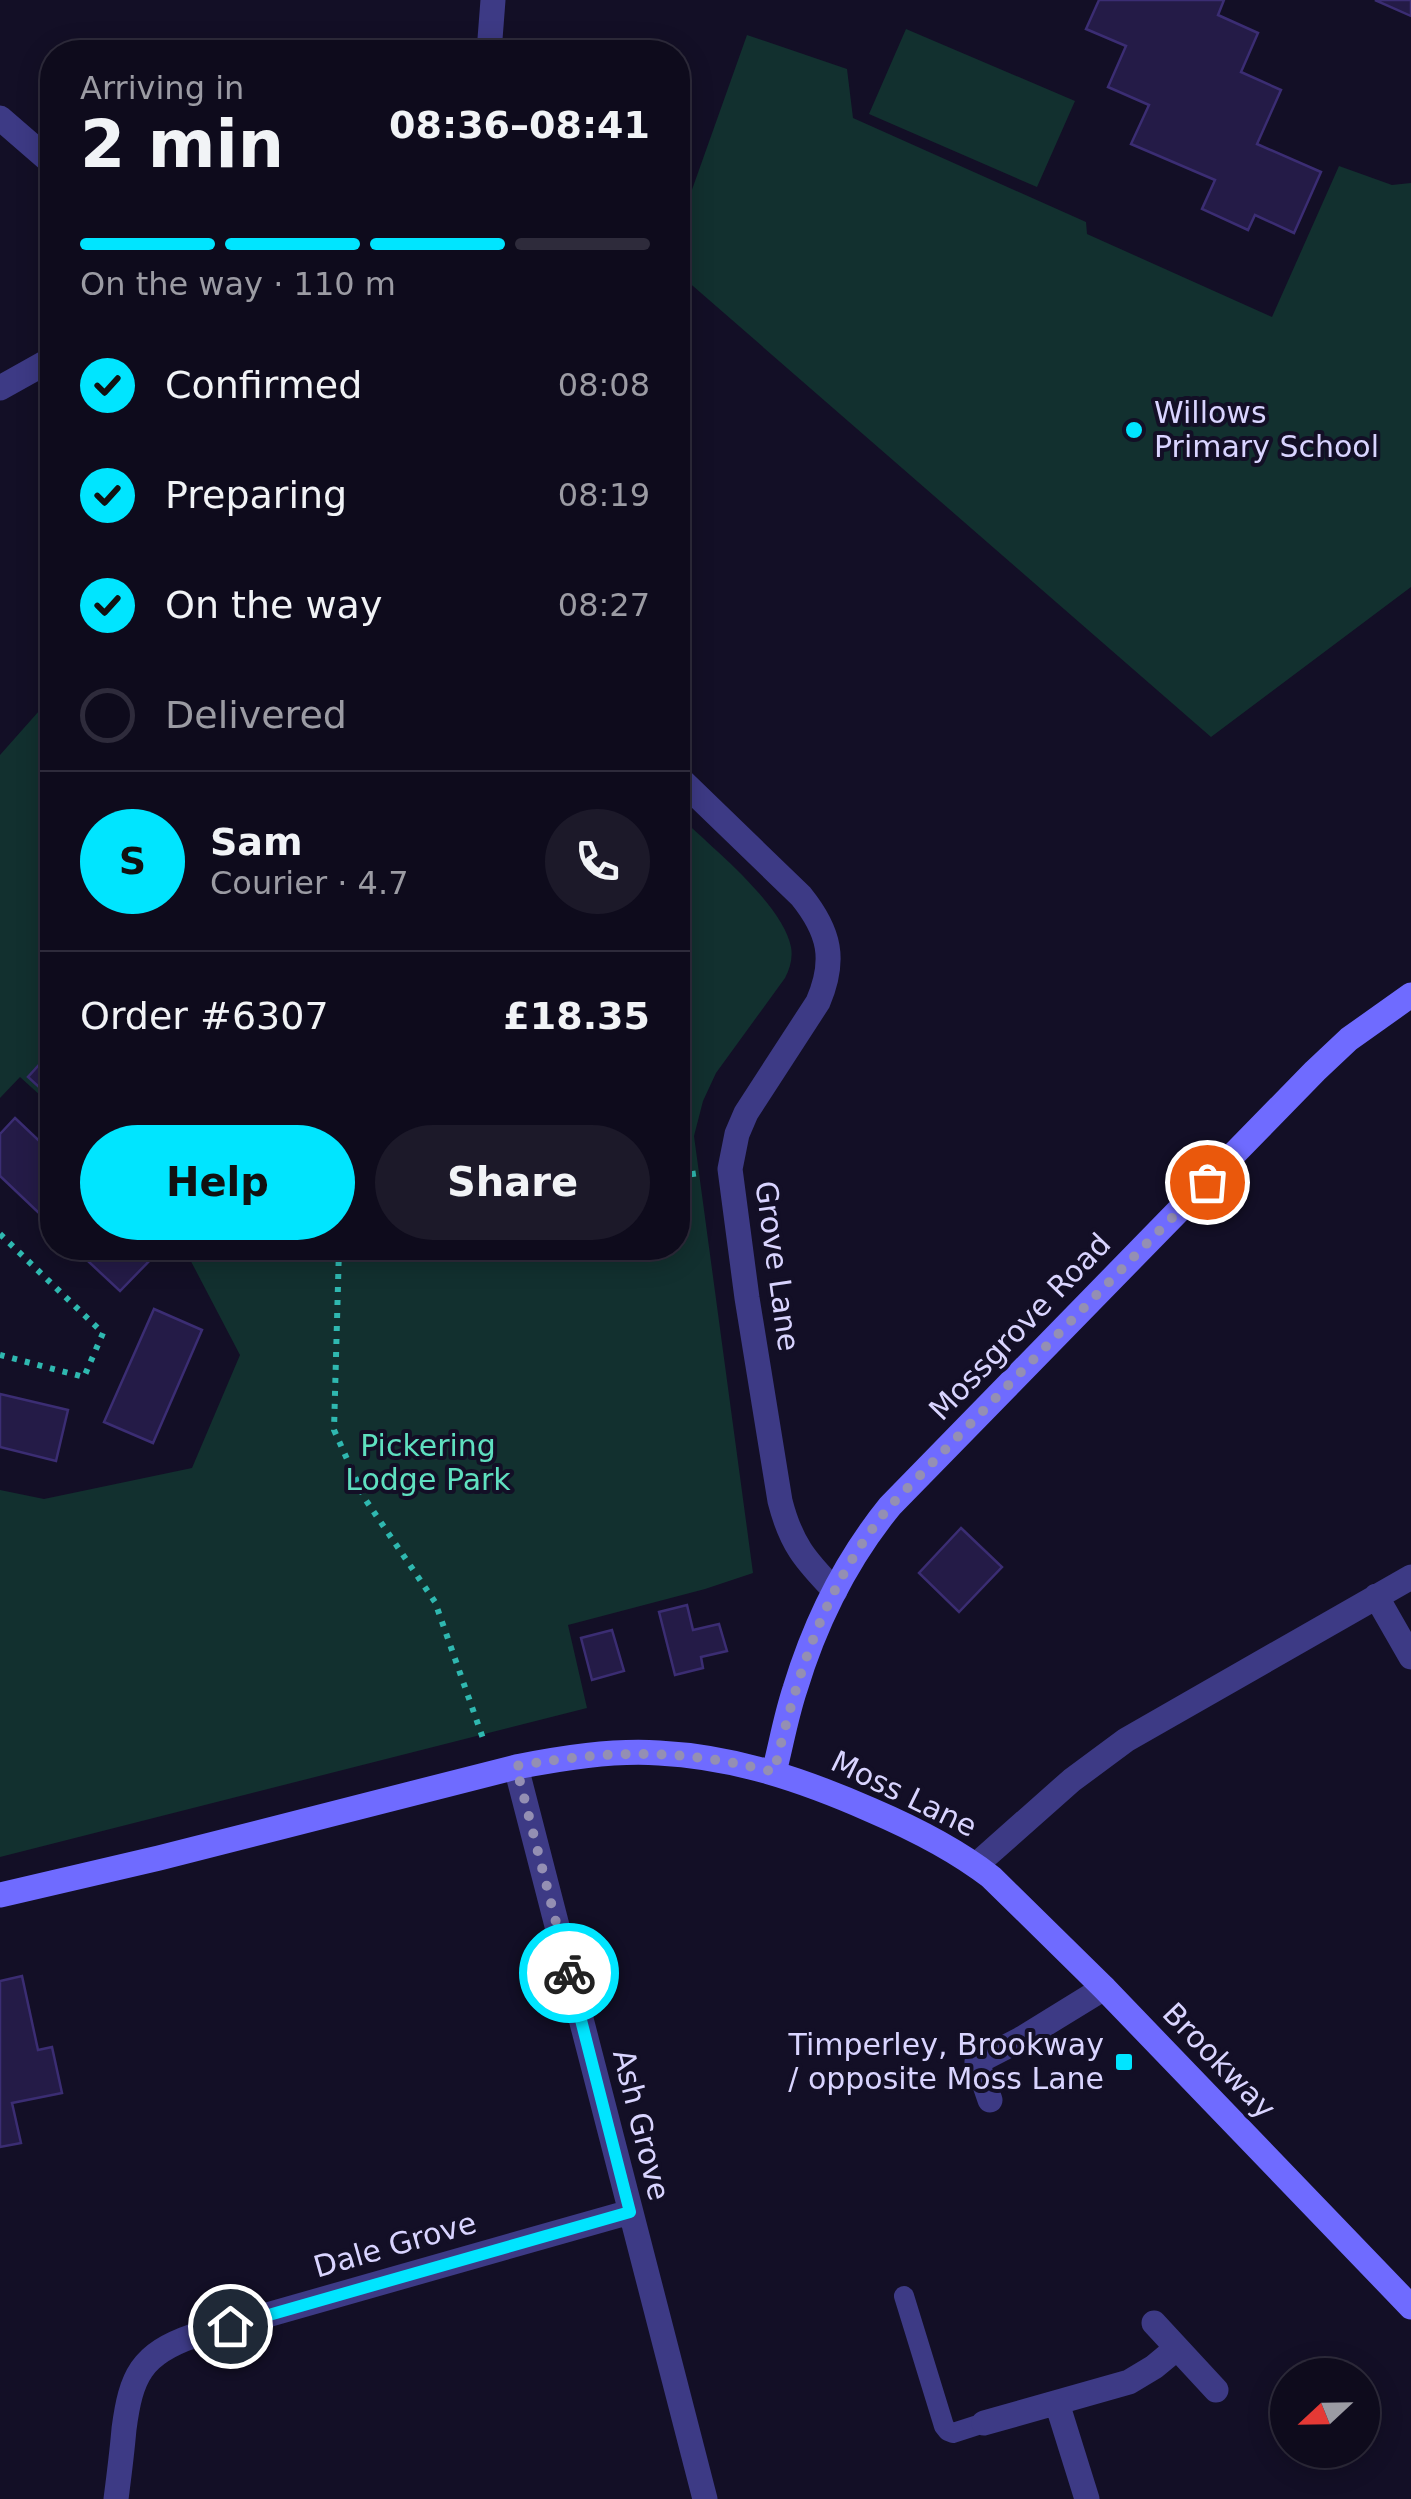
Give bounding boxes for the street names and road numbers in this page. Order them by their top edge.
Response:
street label: Grove Lane [748,1179,807,1353]
street label: Mossgrove Road [922,1226,1118,1427]
street label: Moss Lane [826,1743,983,1844]
street label: Brookway [1156,1996,1283,2126]
street label: Ash Grove [606,2046,677,2204]
street label: Dale Grove [310,2205,480,2284]

